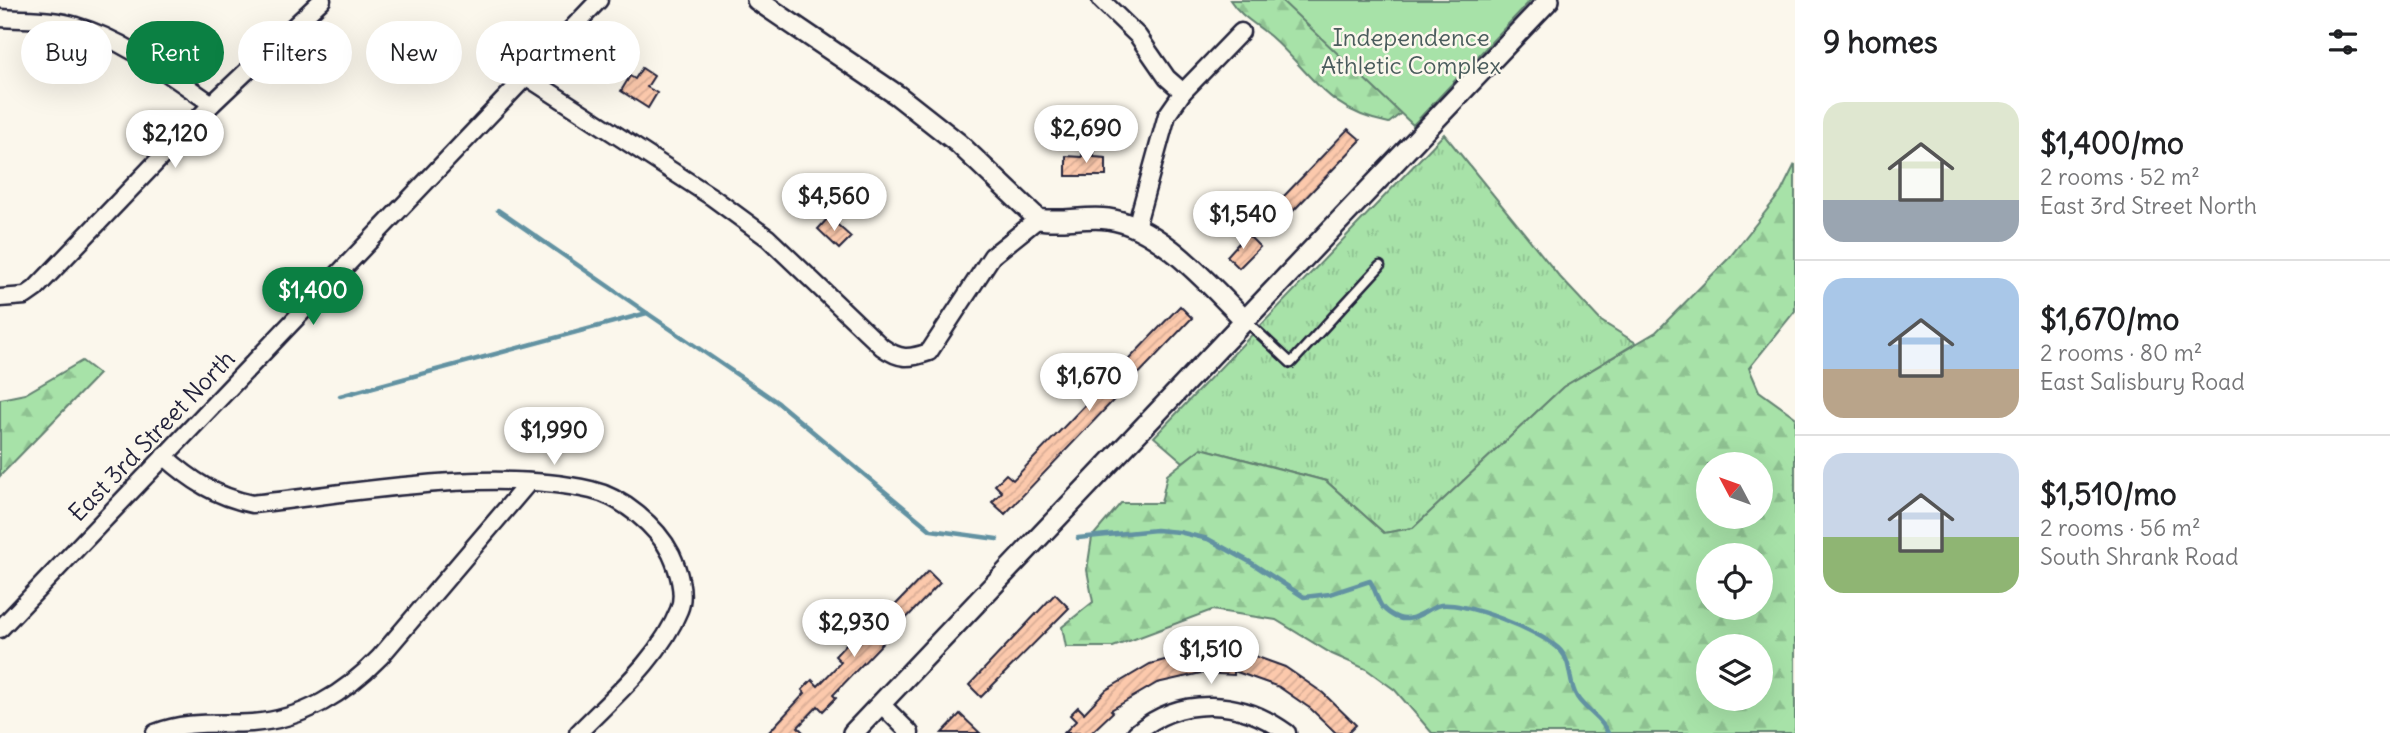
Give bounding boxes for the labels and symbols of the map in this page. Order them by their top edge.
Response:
park label: Independence Athletic Complex [1321,22,1502,80]
pin: $2,690 [1029,106,1143,165]
pin: $2,120 [118,110,232,170]
pin: $4,560 [777,174,891,233]
pin: $1,540 [1186,191,1300,251]
pin: $1,400 [256,268,370,327]
street label: East 3rd Street North [62,343,241,527]
pin: $1,670 [1032,354,1146,413]
pin: $1,990 [497,407,611,467]
north arrow [1696,452,1773,528]
pin: $2,930 [797,600,911,659]
pin: $1,510 [1154,626,1268,686]

